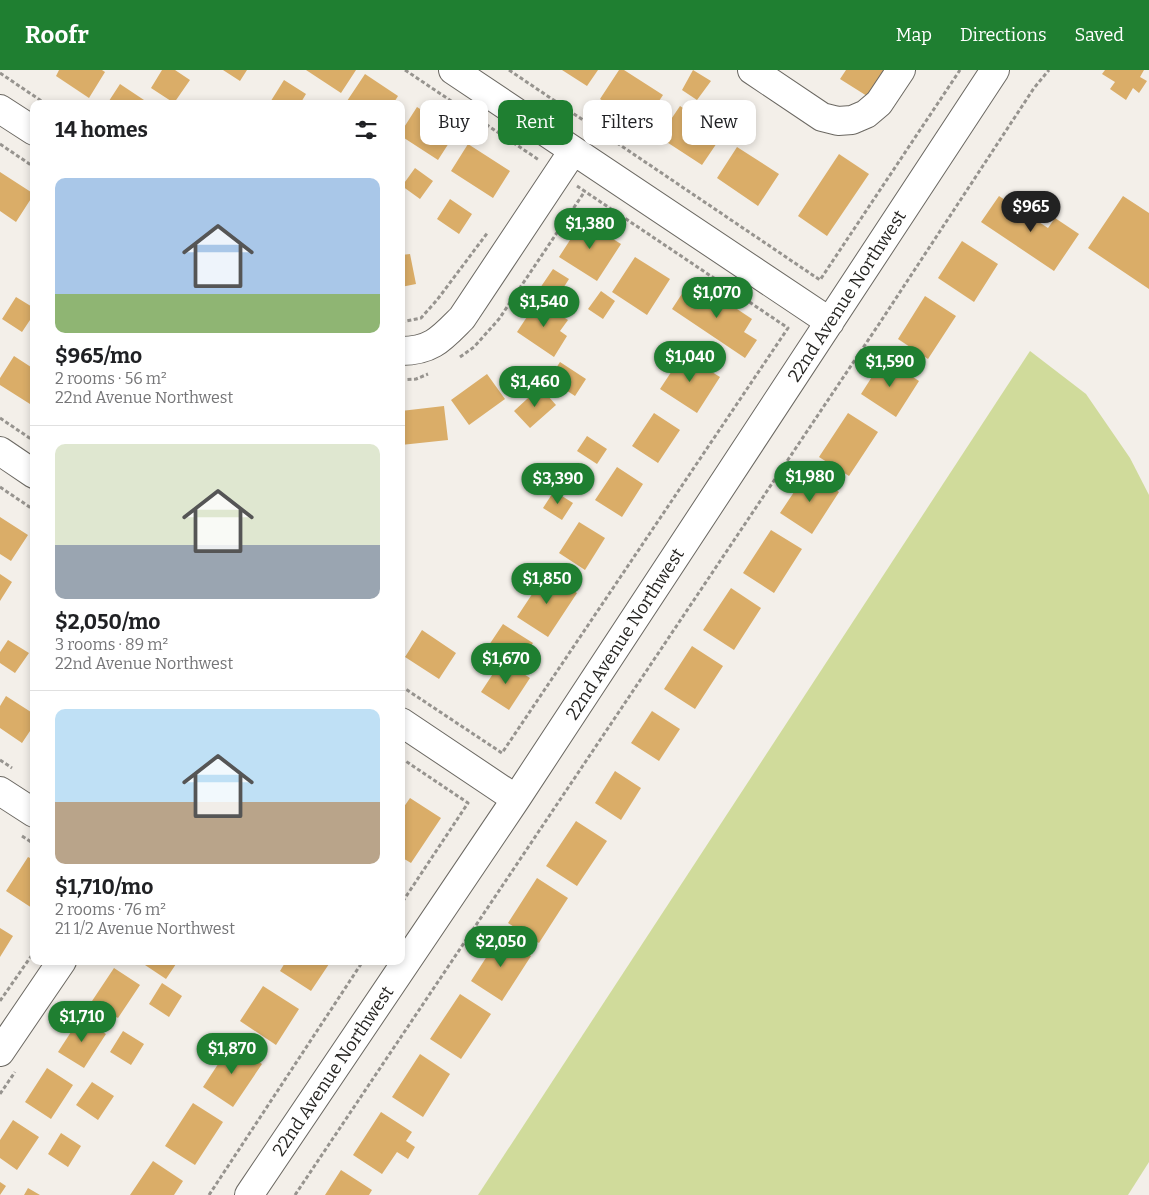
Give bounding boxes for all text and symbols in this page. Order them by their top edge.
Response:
text: Roofr [25,21,89,49]
text: Map [896,24,932,46]
text: Directions [960,24,1047,46]
text: Saved [1075,24,1124,46]
chip: Buy [420,100,488,145]
chip: Rent [498,100,573,145]
chip: Filters [583,100,672,145]
chip: New [682,100,756,145]
icon: filters [352,116,380,144]
text: 14 homes [55,117,148,143]
pin: $965 [1001,190,1061,233]
text: $965 [1012,197,1050,216]
street label: 22nd Avenue Northwest [783,206,911,386]
pin: $1,380 [549,208,631,250]
icon: home [173,211,263,301]
text: $1,380 [565,214,615,233]
pin: $1,070 [676,276,758,319]
text: $1,070 [693,283,741,302]
pin: $1,540 [503,286,585,328]
text: $1,540 [519,292,569,311]
pin: $1,040 [649,340,731,383]
text: $965/mo [55,343,142,369]
pin: $1,590 [849,346,931,388]
text: $1,040 [665,347,715,366]
text: $1,590 [866,352,914,371]
pin: $1,460 [494,366,576,408]
text: 2 rooms · 56 m² [55,369,167,388]
text: $1,460 [510,372,560,391]
text: 22nd Avenue Northwest [55,388,233,407]
pin: $1,980 [769,460,851,503]
pin: $3,390 [517,462,599,505]
text: $1,980 [785,467,835,486]
text: $3,390 [532,469,584,488]
icon: home [173,476,263,566]
street label: 22nd Avenue Northwest [561,544,689,724]
pin: $1,850 [506,562,588,605]
text: $1,850 [522,569,572,588]
text: $2,050/mo [55,609,160,635]
text: 3 rooms · 89 m² [55,635,168,654]
pin: $1,670 [465,642,547,685]
text: $1,670 [482,649,530,668]
text: 22nd Avenue Northwest [55,654,233,673]
icon: home [173,741,263,831]
text: $1,710/mo [55,874,153,900]
text: 2 rooms · 76 m² [55,900,166,919]
text: 21 1/2 Avenue Northwest [55,919,235,938]
pin: $2,050 [460,926,542,968]
text: $2,050 [475,932,527,951]
street label: 22nd Avenue Northwest [268,981,398,1160]
pin: $1,710 [41,1000,123,1043]
text: $1,710 [59,1007,105,1026]
pin: $1,870 [191,1032,273,1075]
text: $1,870 [208,1039,256,1058]

